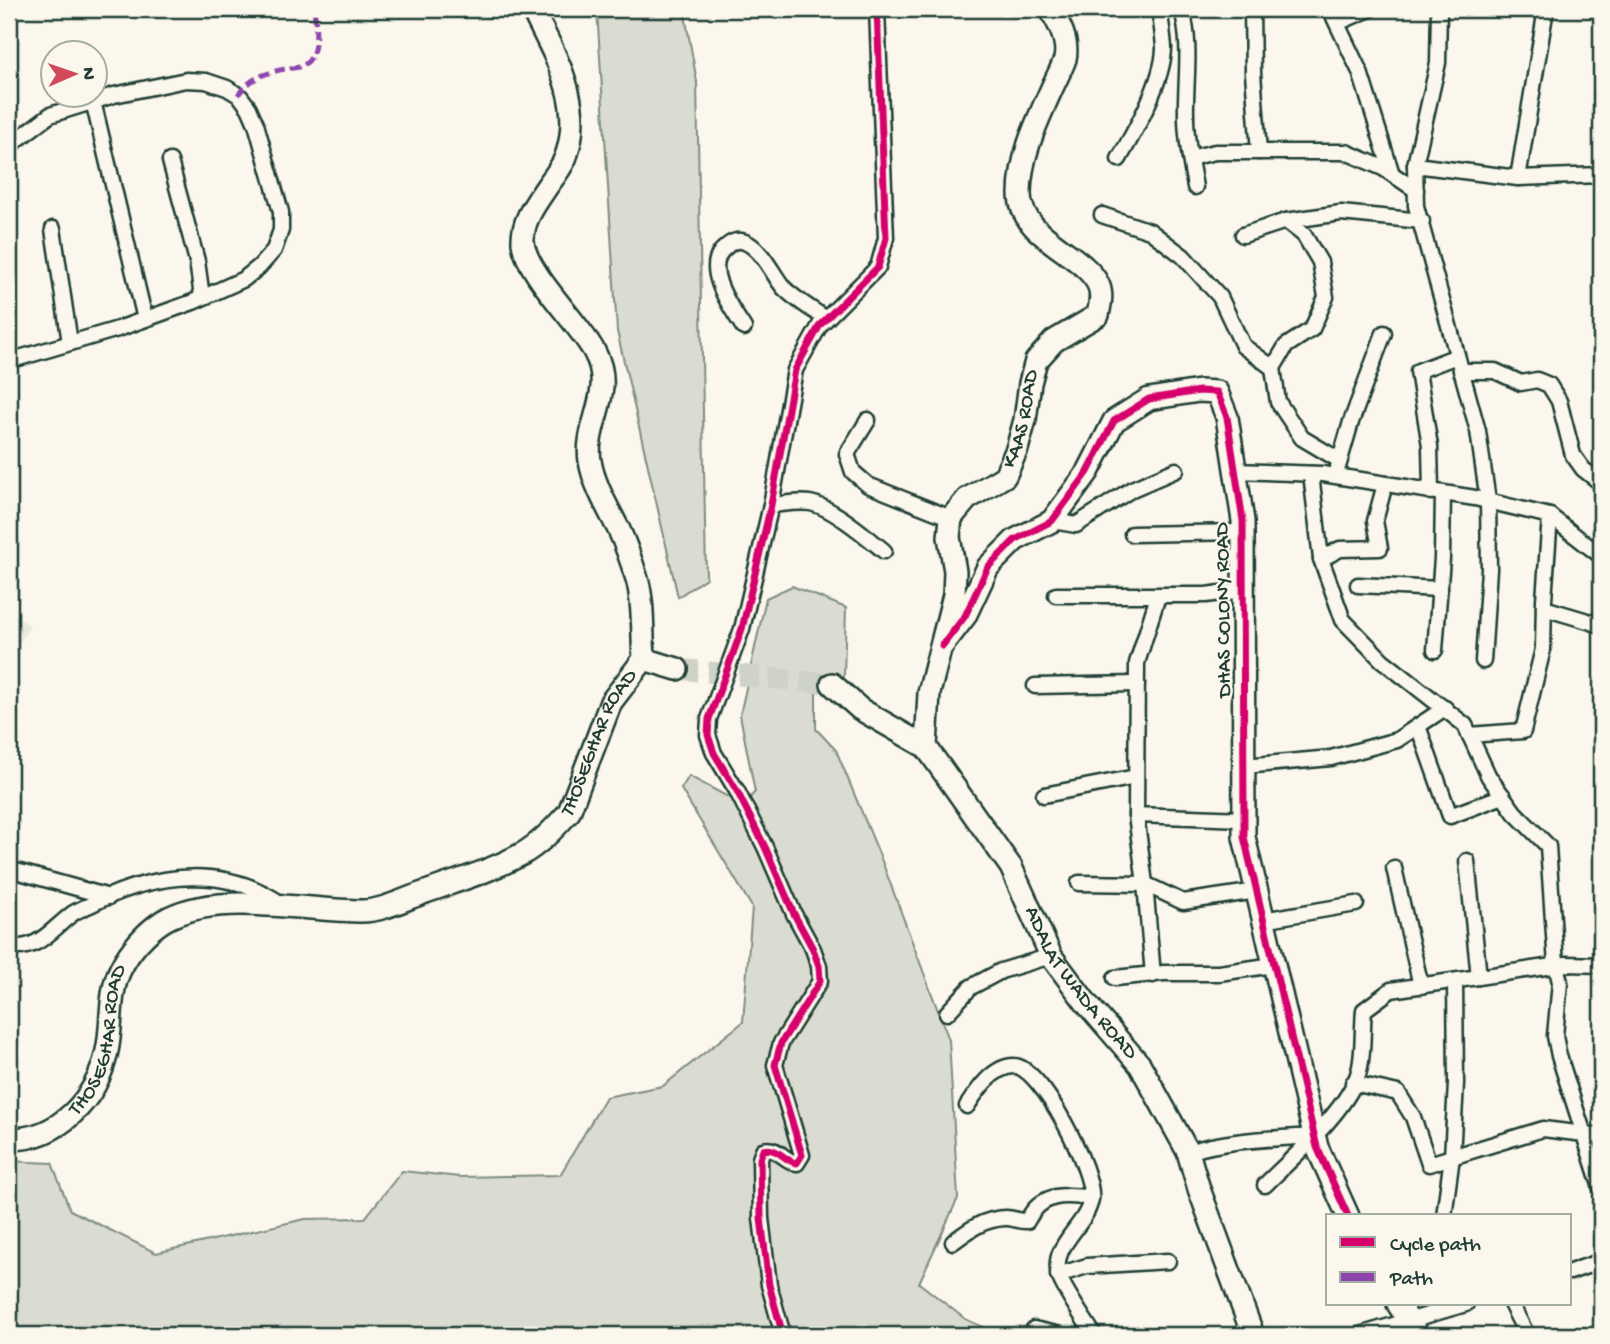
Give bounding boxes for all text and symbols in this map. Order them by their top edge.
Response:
north arrow [38,38,108,108]
text: N [76,67,99,80]
street label: KAAS ROAD [997,367,1046,472]
street label: DHAS COLONY ROAD [1211,522,1239,700]
street label: THOSEGHAR ROAD [556,665,644,824]
street label: ADALAT WADA ROAD [1018,903,1143,1065]
street label: THOSEGHAR ROAD [63,961,133,1123]
legend [1326,1214,1572,1306]
text: Cycle path [1390,1234,1481,1259]
text: Path [1389,1268,1433,1293]

